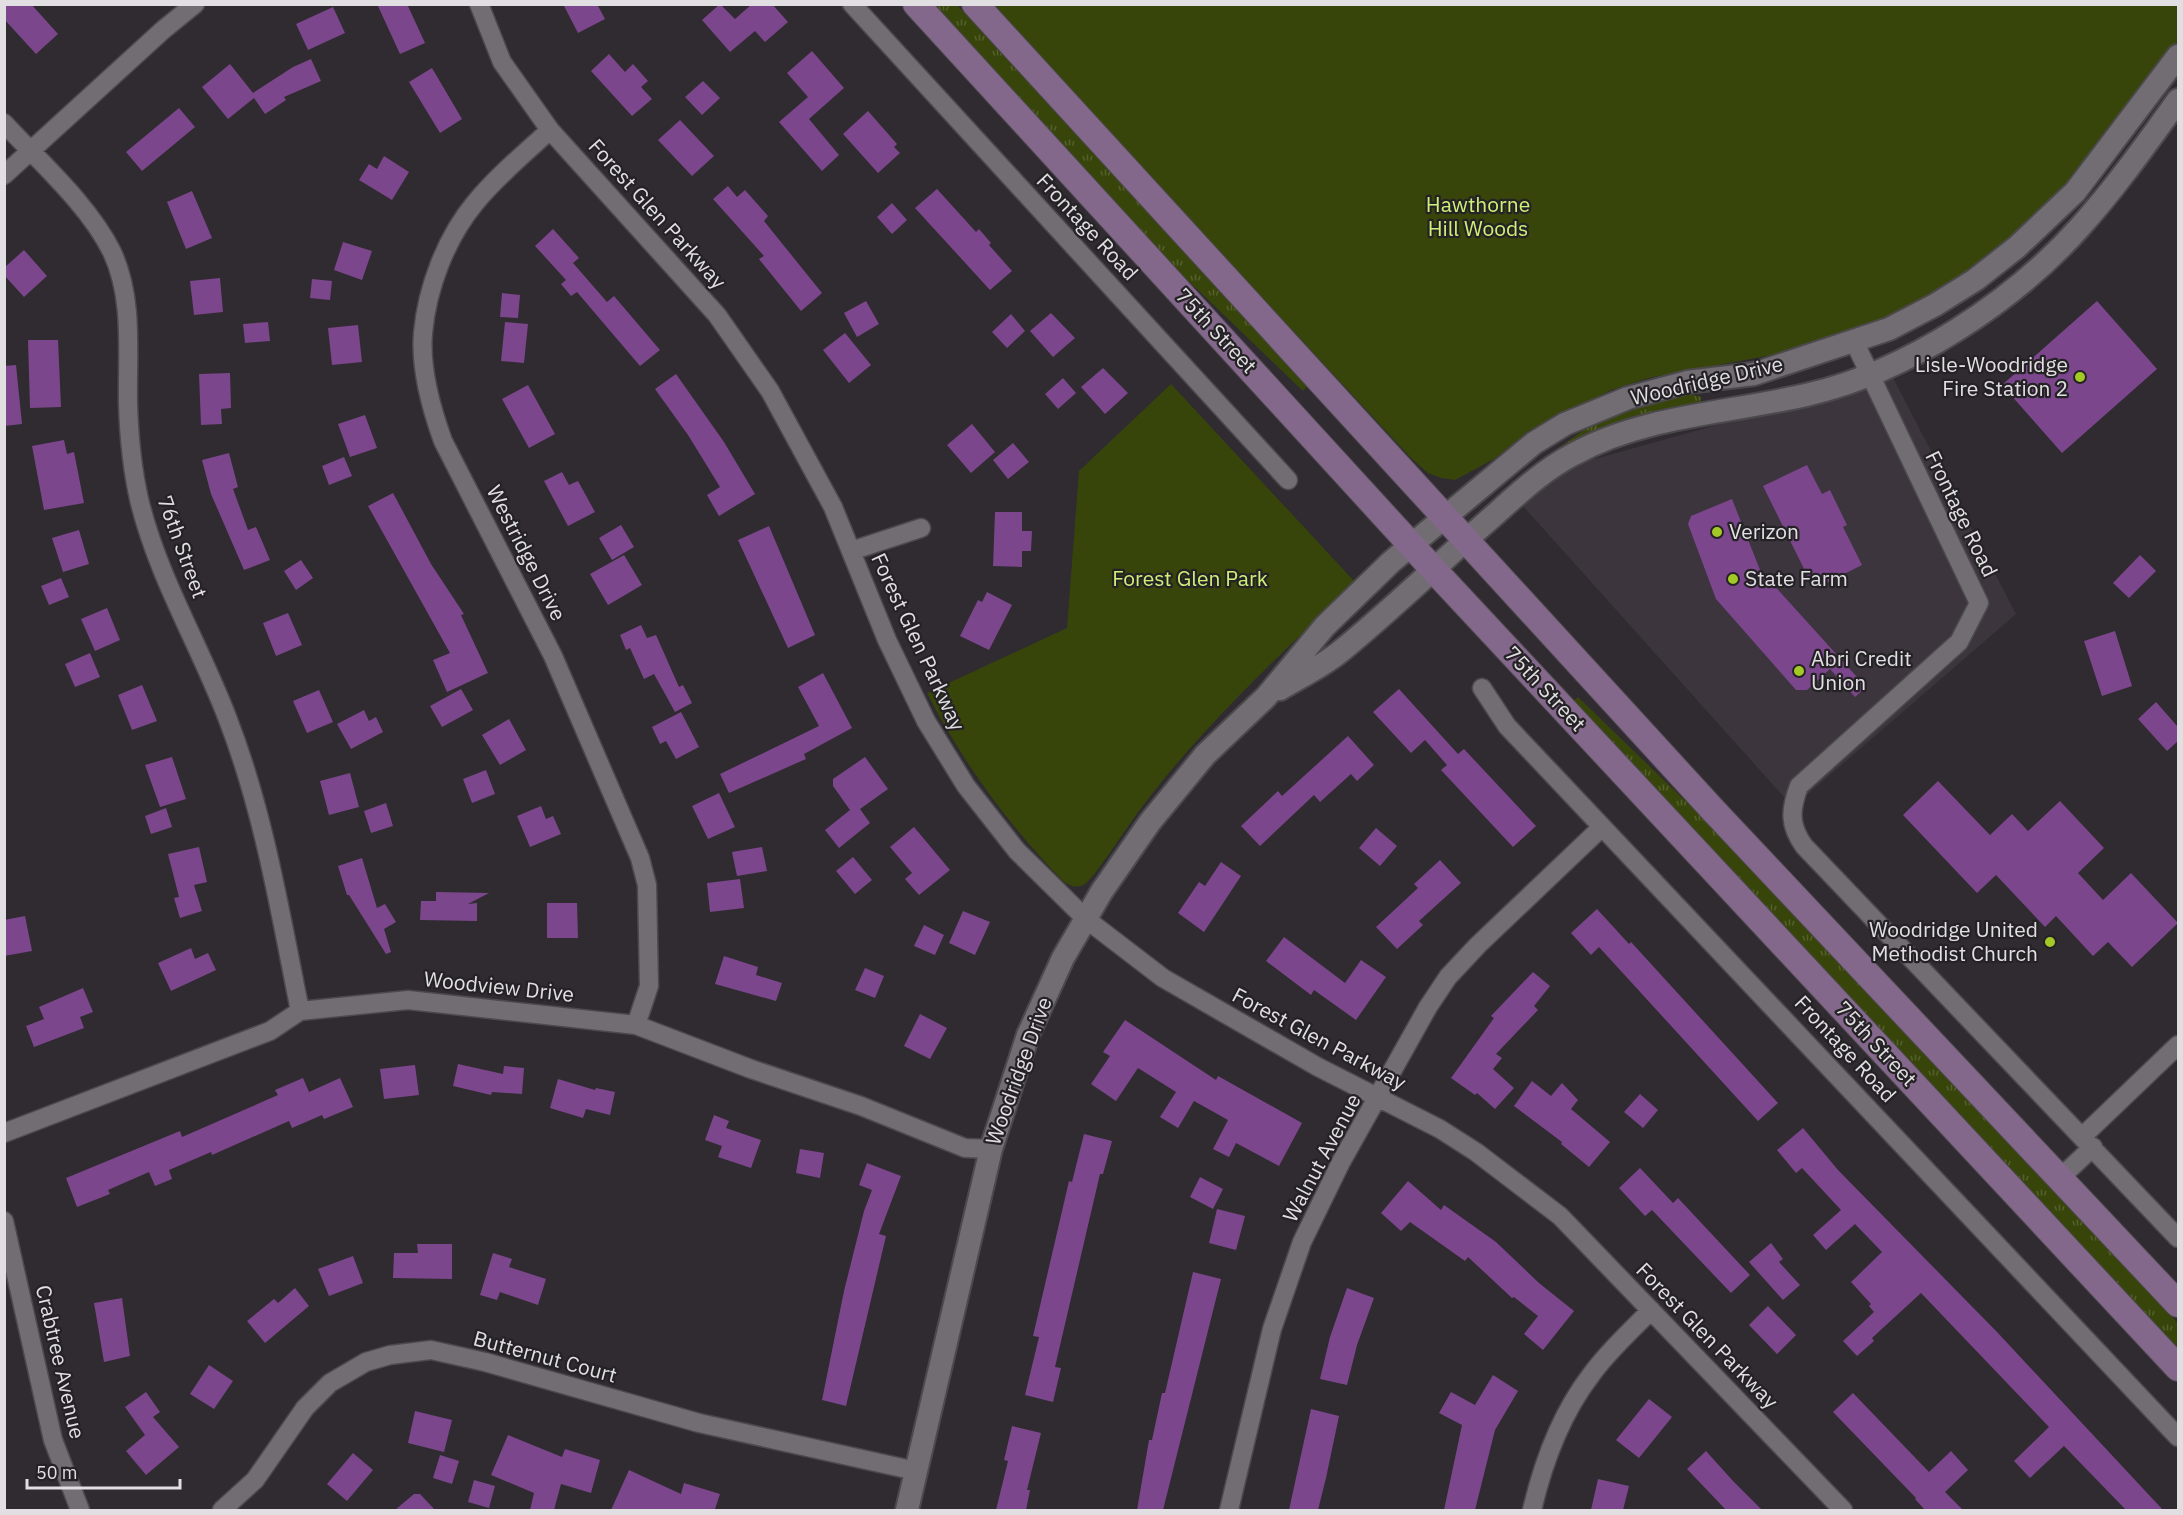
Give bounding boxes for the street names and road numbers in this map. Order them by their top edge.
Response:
street label: Forest Glen Parkway [583,132,733,295]
street label: Frontage Road [1031,167,1145,286]
street label: 75th Street [1170,282,1263,379]
street label: Woodridge Drive [1628,349,1786,411]
street label: Frontage Road [1919,446,2004,581]
street label: Westridge Drive [481,480,573,625]
street label: 76th Street [151,492,214,602]
street label: Forest Glen Parkway [865,548,973,736]
street label: 75th Street [1499,640,1592,737]
street label: Woodview Drive [423,964,576,1008]
street label: Forest Glen Parkway [1228,980,1412,1096]
street label: Frontage Road [1789,989,1903,1108]
street label: Woodridge Drive [978,993,1058,1148]
street label: 75th Street [1830,995,1923,1092]
street label: Walnut Avenue [1275,1088,1367,1227]
street label: Forest Glen Parkway [1631,1256,1785,1415]
street label: Crabtree Avenue [30,1282,92,1441]
street label: Butternut Court [470,1323,620,1389]

